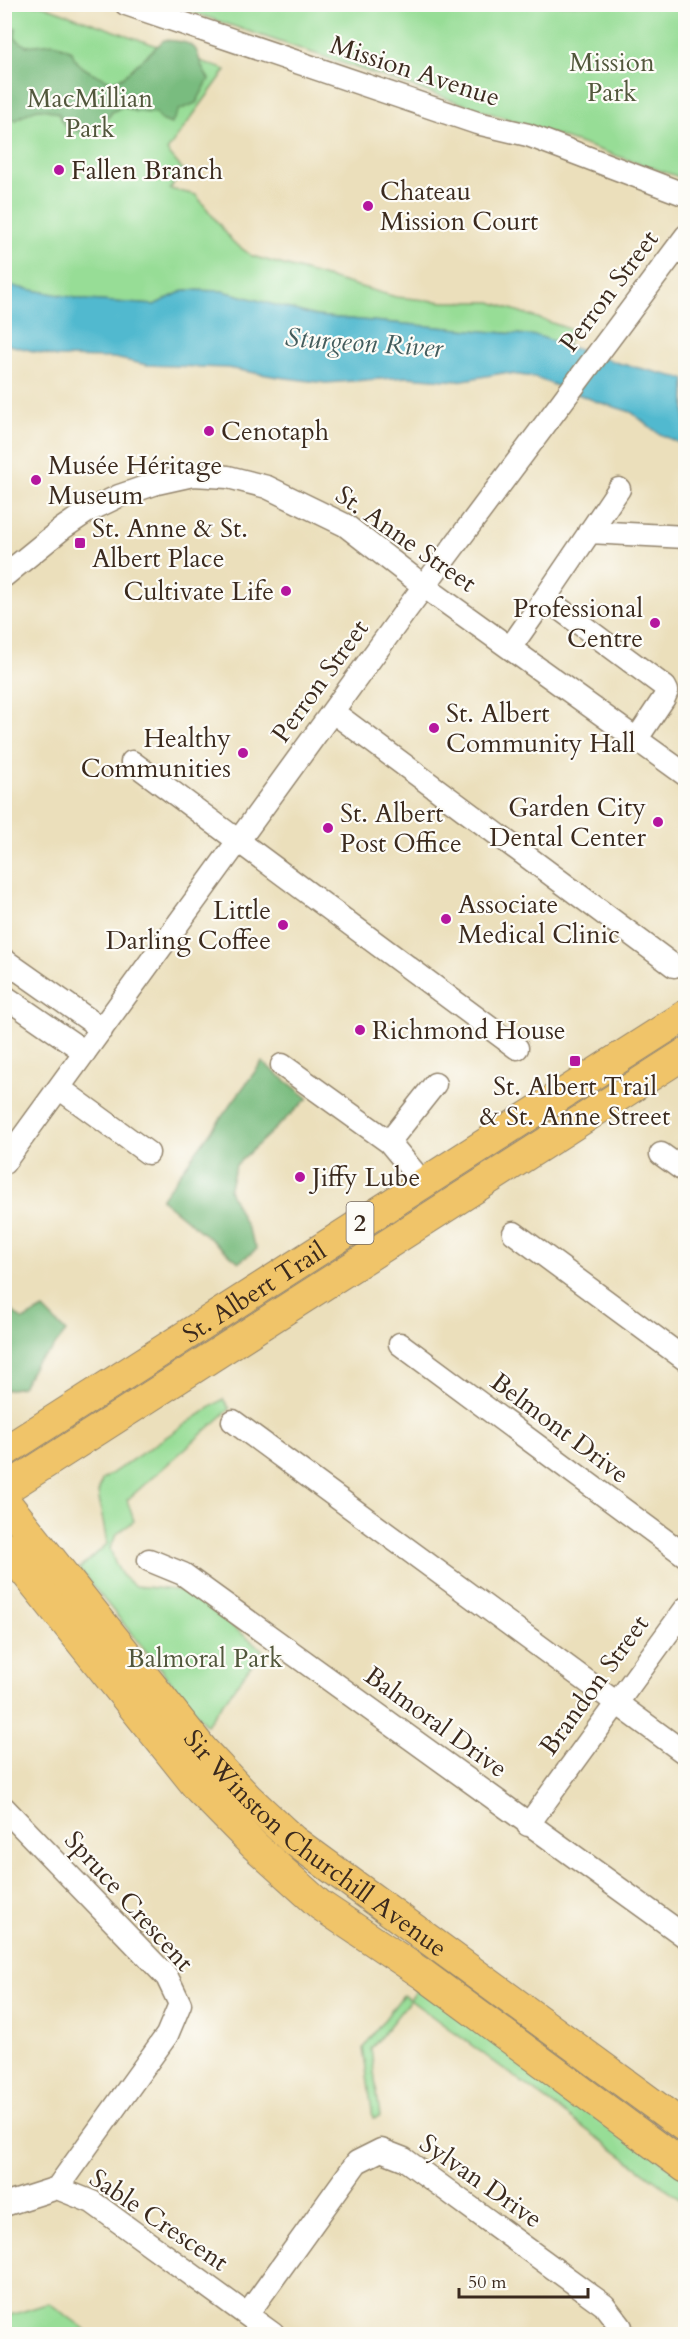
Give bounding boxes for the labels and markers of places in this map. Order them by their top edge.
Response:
place label: Fallen Branch [71,153,223,188]
marker: Fallen Branch [52,163,66,177]
place label: Chateau Mission Court [380,174,538,239]
marker: Chateau Mission Court [361,199,375,213]
place label: Cenotaph [221,414,329,449]
marker: Cenotaph [202,424,216,438]
place label: Musée Héritage Museum [48,448,222,513]
marker: Musée Héritage Museum [29,473,43,487]
place label: St. Anne & St. Albert Place [92,511,248,576]
marker: St. Anne & St. Albert Place [73,536,87,550]
place label: Cultivate Life [124,574,274,609]
marker: Cultivate Life [279,584,293,598]
place label: Professional Centre [513,591,643,656]
marker: Professional Centre [648,616,662,630]
place label: St. Albert Community Hall [446,696,636,761]
place label: Healthy Communities [81,721,231,786]
marker: St. Albert Community Hall [427,721,441,735]
marker: Healthy Communities [236,746,250,760]
place label: Garden City Dental Center [489,790,647,855]
place label: St. Albert Post Office [340,796,462,861]
marker: Garden City Dental Center [651,815,665,829]
marker: St. Albert Post Office [321,821,335,835]
place label: Associate Medical Clinic [458,887,620,952]
place label: Little Darling Coffee [106,893,271,958]
marker: Associate Medical Clinic [439,912,453,926]
marker: Little Darling Coffee [276,918,290,932]
place label: Richmond House [372,1013,566,1048]
marker: Richmond House [353,1023,367,1037]
marker: St. Albert Trail & St. Anne Street [568,1054,582,1068]
place label: St. Albert Trail & St. Anne Street [480,1069,670,1134]
place label: Jiffy Lube [308,1160,420,1195]
marker: Jiffy Lube [293,1170,307,1184]

